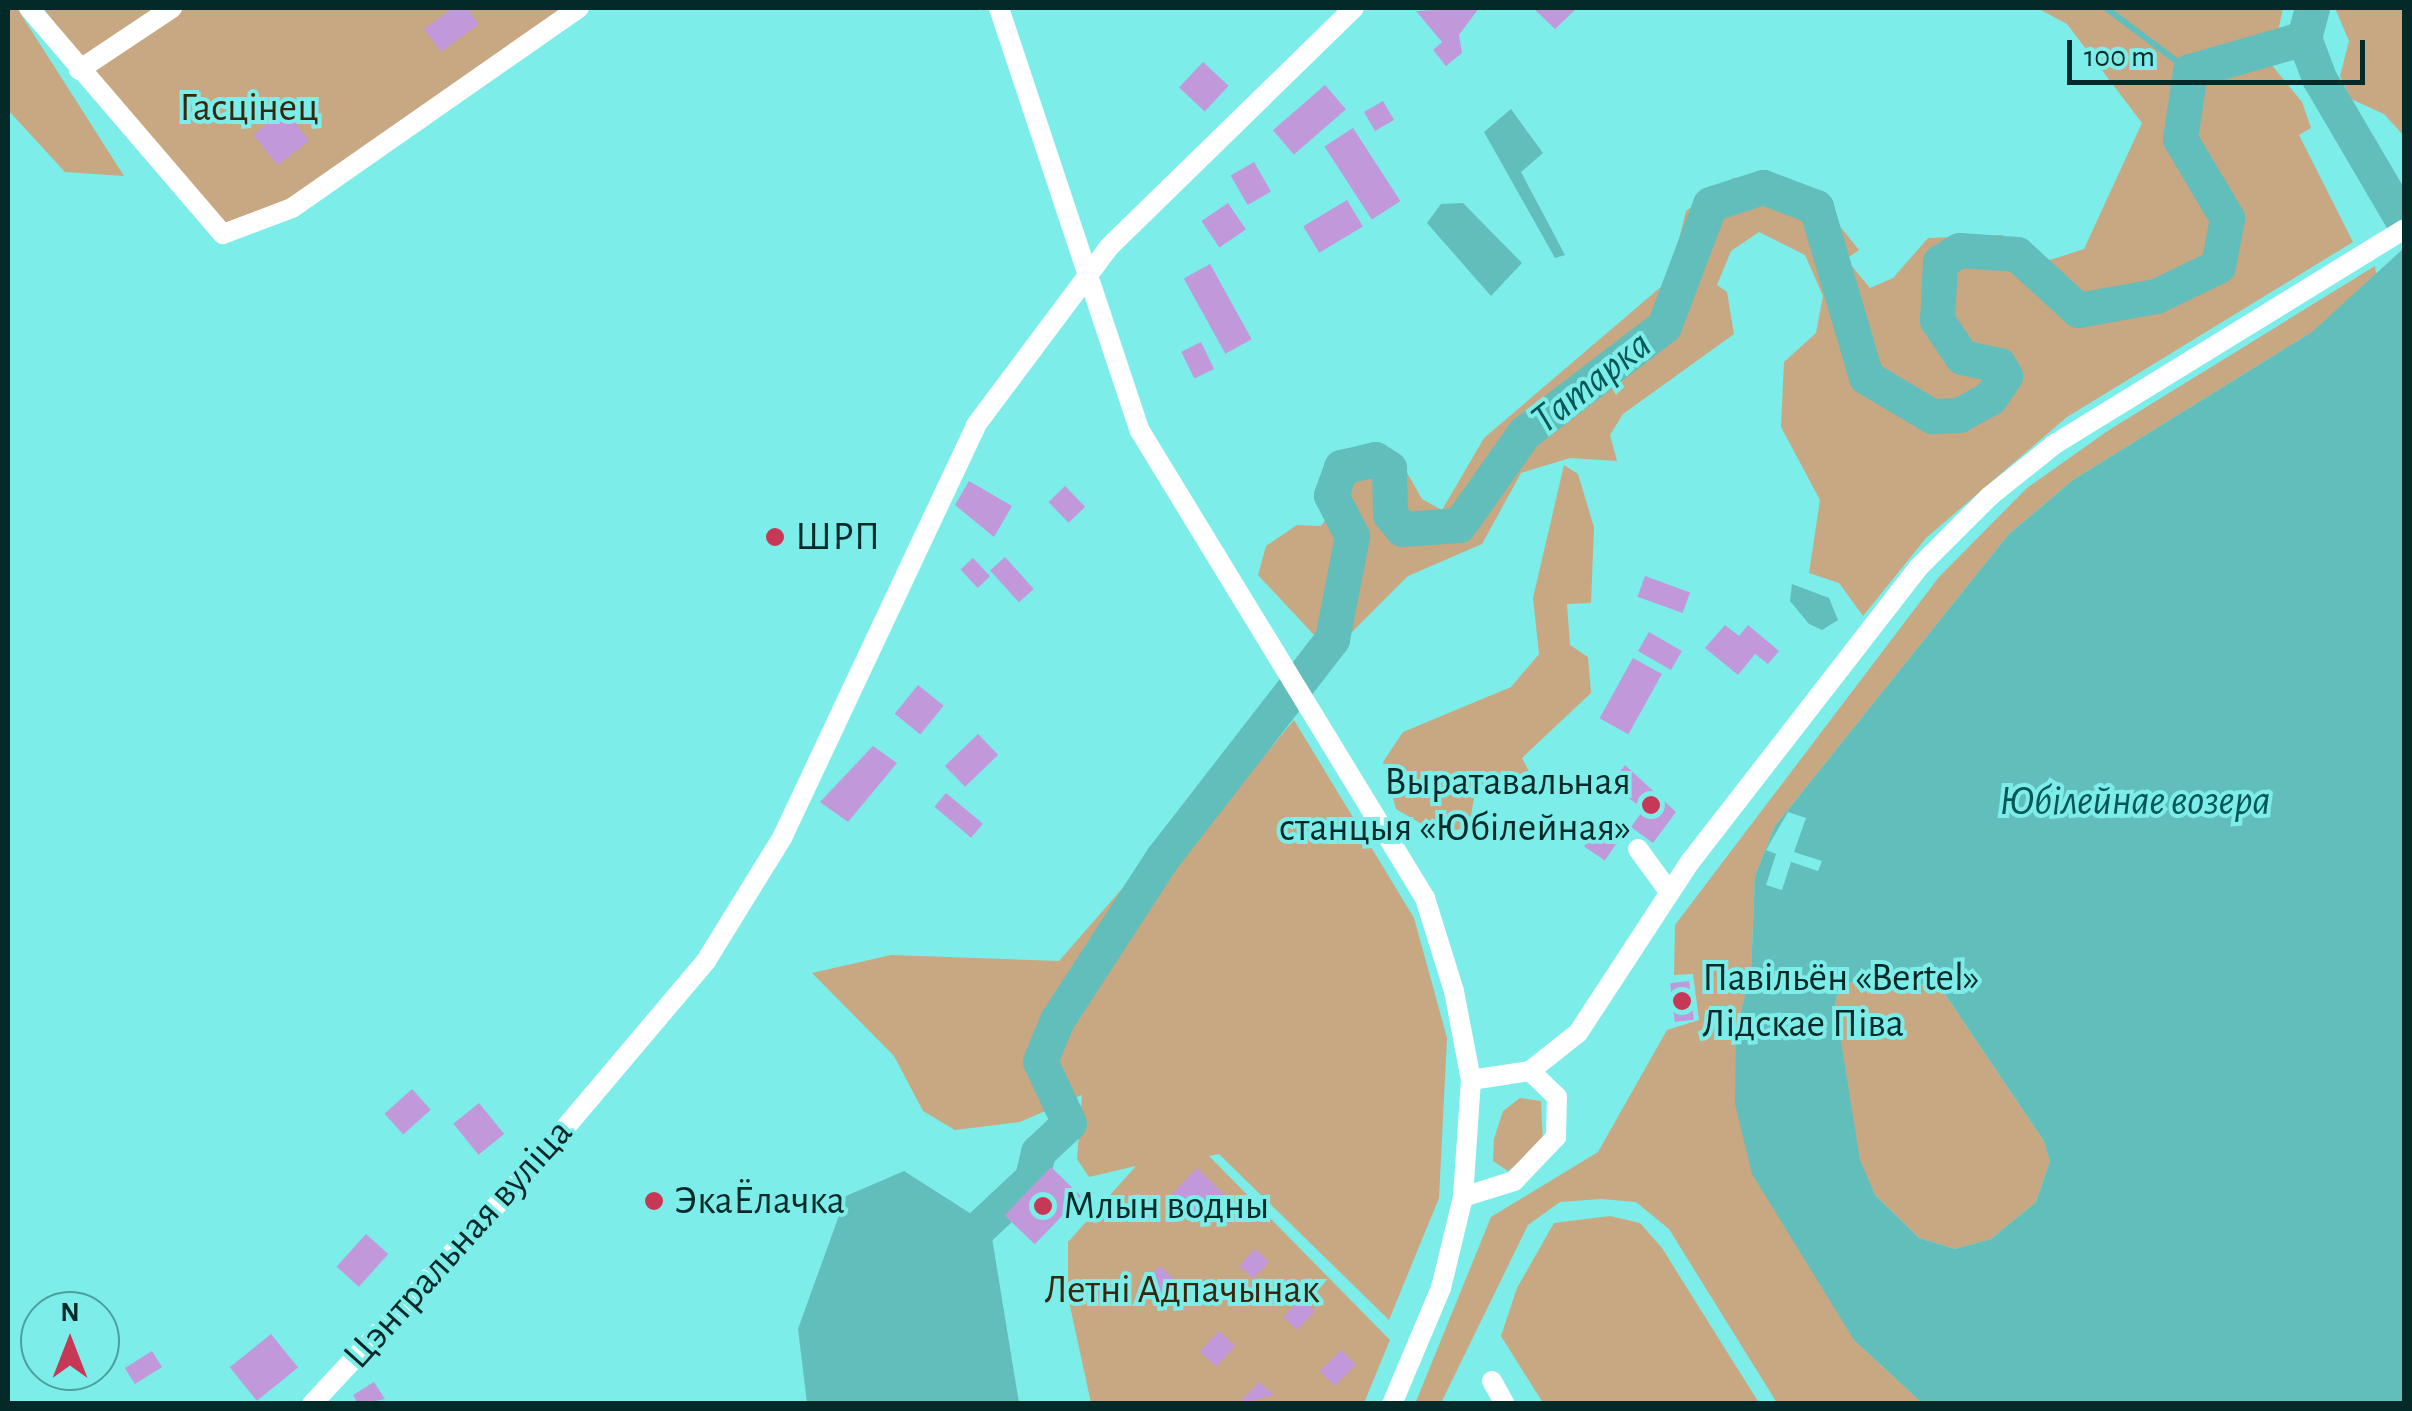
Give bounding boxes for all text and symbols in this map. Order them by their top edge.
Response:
scale bar [2072,20,2370,82]
text: 100 m [2084,42,2155,72]
park label: Гасцінец [179,84,319,132]
water label: Татарка [1521,319,1661,445]
place label: ШРП [795,513,880,561]
marker: ШРП [764,526,786,548]
place label: Выратавальная станцыя «Юбілейная» [1279,758,1631,852]
water label: Юбілейнае возера [2000,776,2270,826]
marker: Выратавальная станцыя «Юбілейная» [1640,794,1662,816]
place label: Павільён «Bertel» Лідскае Піва [1702,954,1980,1048]
marker: Павільён «Bertel» Лідскае Піва [1671,990,1693,1012]
street label: Цэнтральная вуліца [333,1109,583,1379]
place label: ЭкаЁлачка [674,1177,845,1225]
place label: Млын водны [1063,1182,1269,1230]
marker: ЭкаЁлачка [643,1190,665,1212]
marker: Млын водны [1032,1195,1054,1217]
park label: Летні Адпачынак [1044,1266,1320,1314]
north arrow [20,1291,120,1391]
text: N [60,1299,80,1327]

